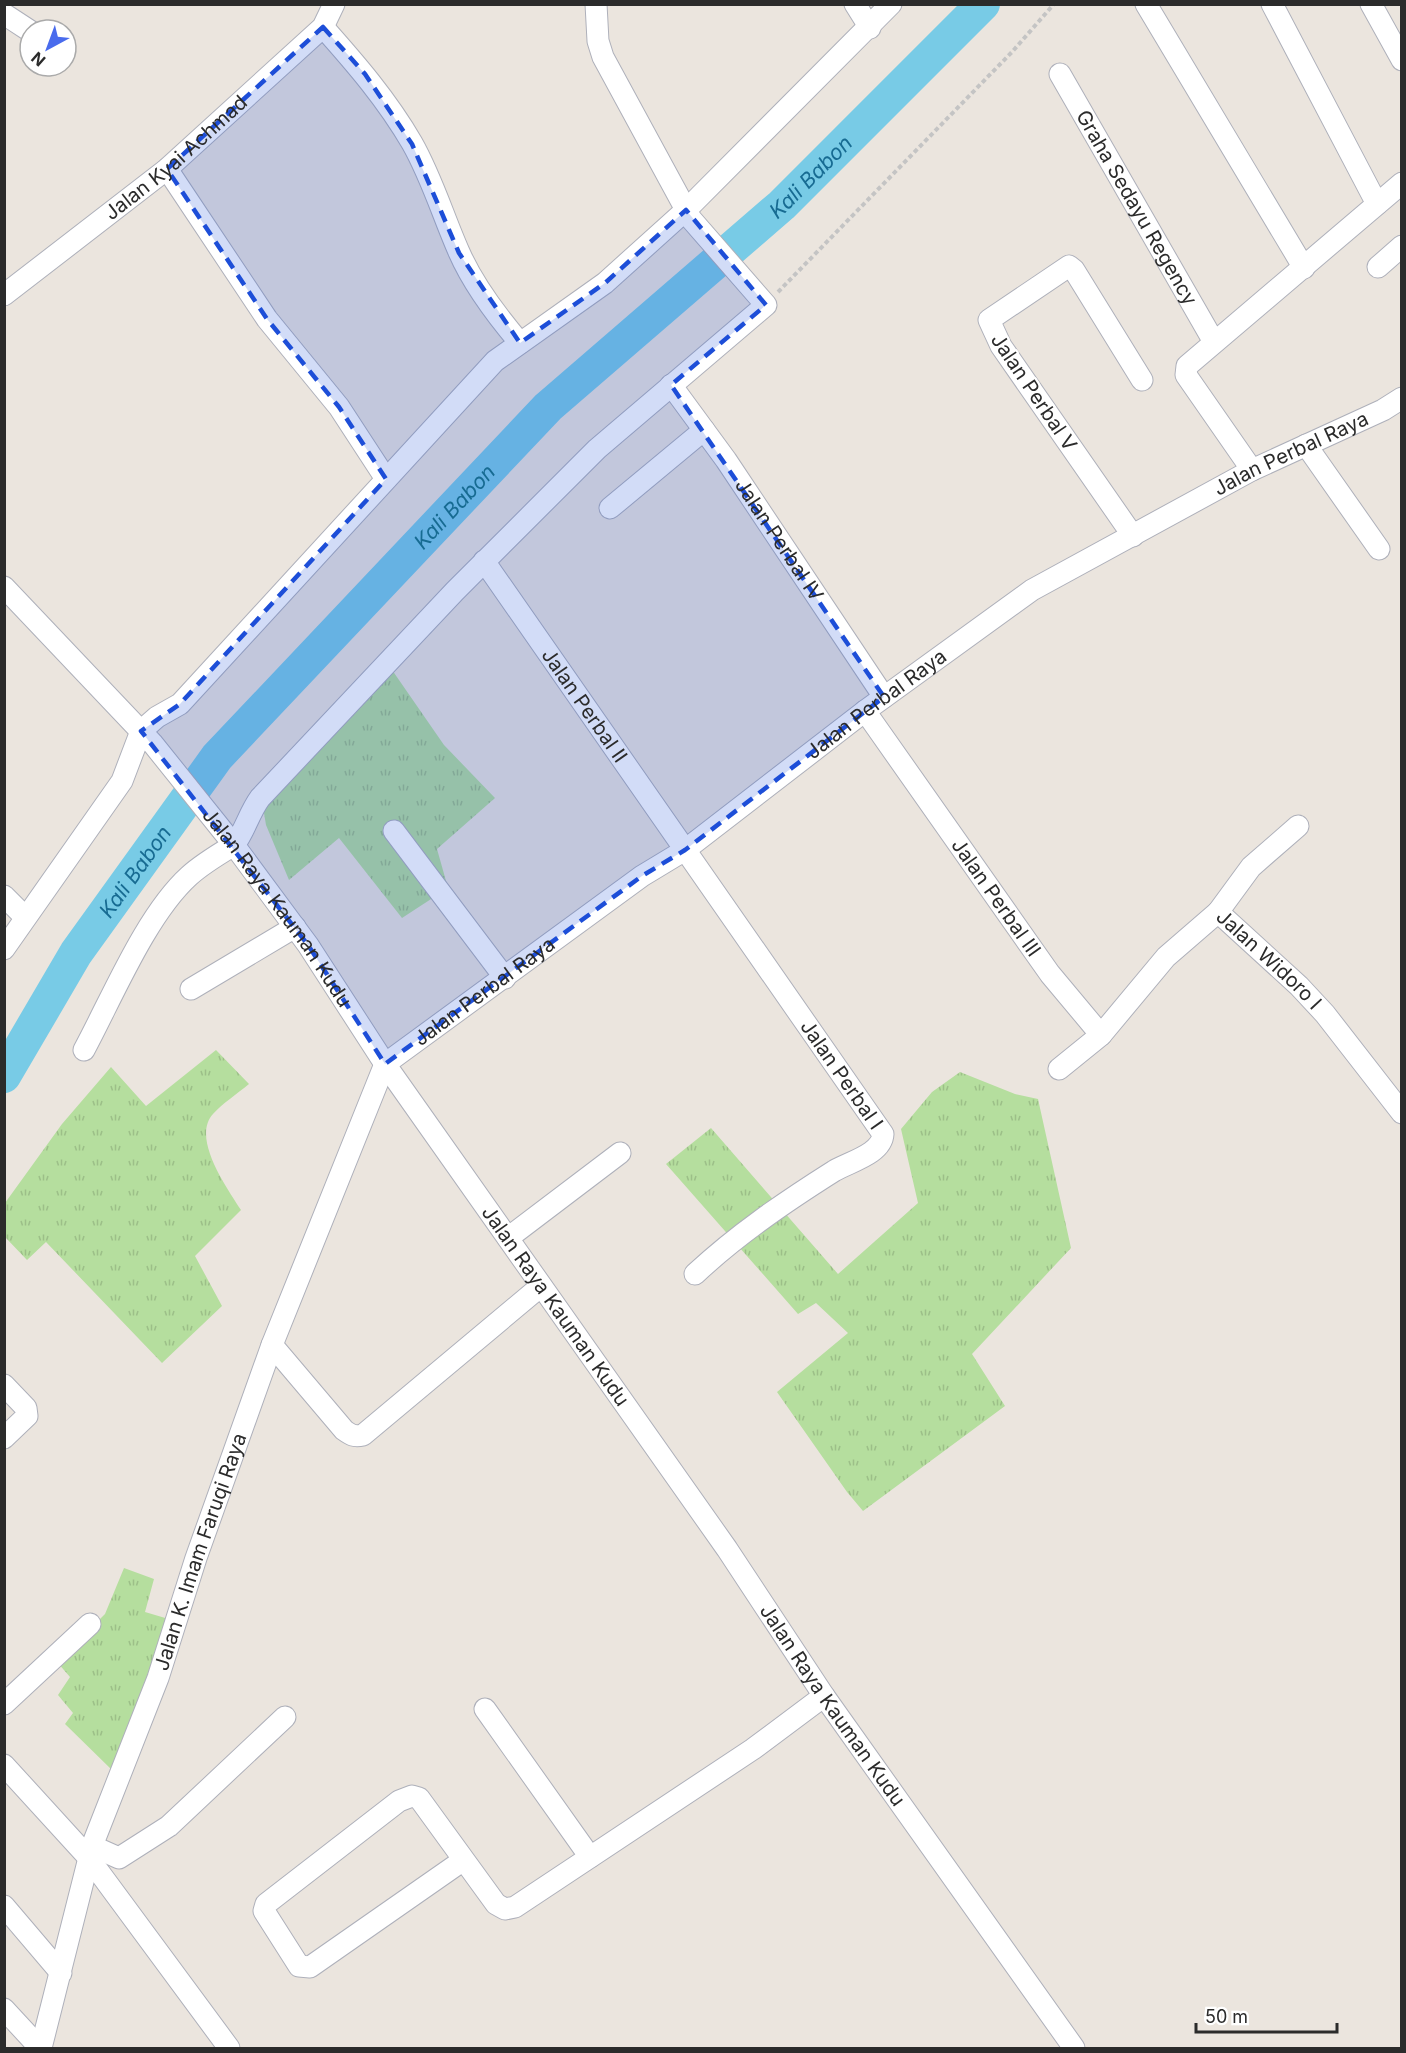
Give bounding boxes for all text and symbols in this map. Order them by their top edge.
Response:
north arrow [18,18,78,78]
text: N [27,48,49,71]
street label: Jalan Kyai Achmad [100,90,252,225]
street label: Graha Sedayu Regency [1071,106,1202,309]
water label: Kali Babon [764,130,857,223]
street label: Jalan Perbal V [986,329,1082,455]
street label: Jalan Perbal Raya [1209,406,1372,501]
water label: Kali Babon [408,459,500,554]
street label: Jalan Perbal IV [730,474,829,606]
street label: Jalan Perbal II [537,644,633,767]
street label: Jalan Perbal Raya [801,644,951,764]
street label: Jalan Raya Kauman Kudu [197,804,357,1011]
water label: Kali Babon [93,821,176,922]
street label: Jalan Perbal III [946,834,1046,961]
street label: Jalan Widoro I [1211,905,1327,1014]
street label: Jalan Perbal Raya [409,932,560,1051]
street label: Jalan Perbal I [795,1015,888,1134]
street label: Jalan Raya Kauman Kudu [477,1201,634,1411]
street label: Jalan K. Imam Faruqi Raya [149,1430,252,1673]
street label: Jalan Raya Kauman Kudu [755,1600,910,1811]
scale bar [1196,1996,1337,2034]
text: 50 m [1205,2006,1248,2027]

